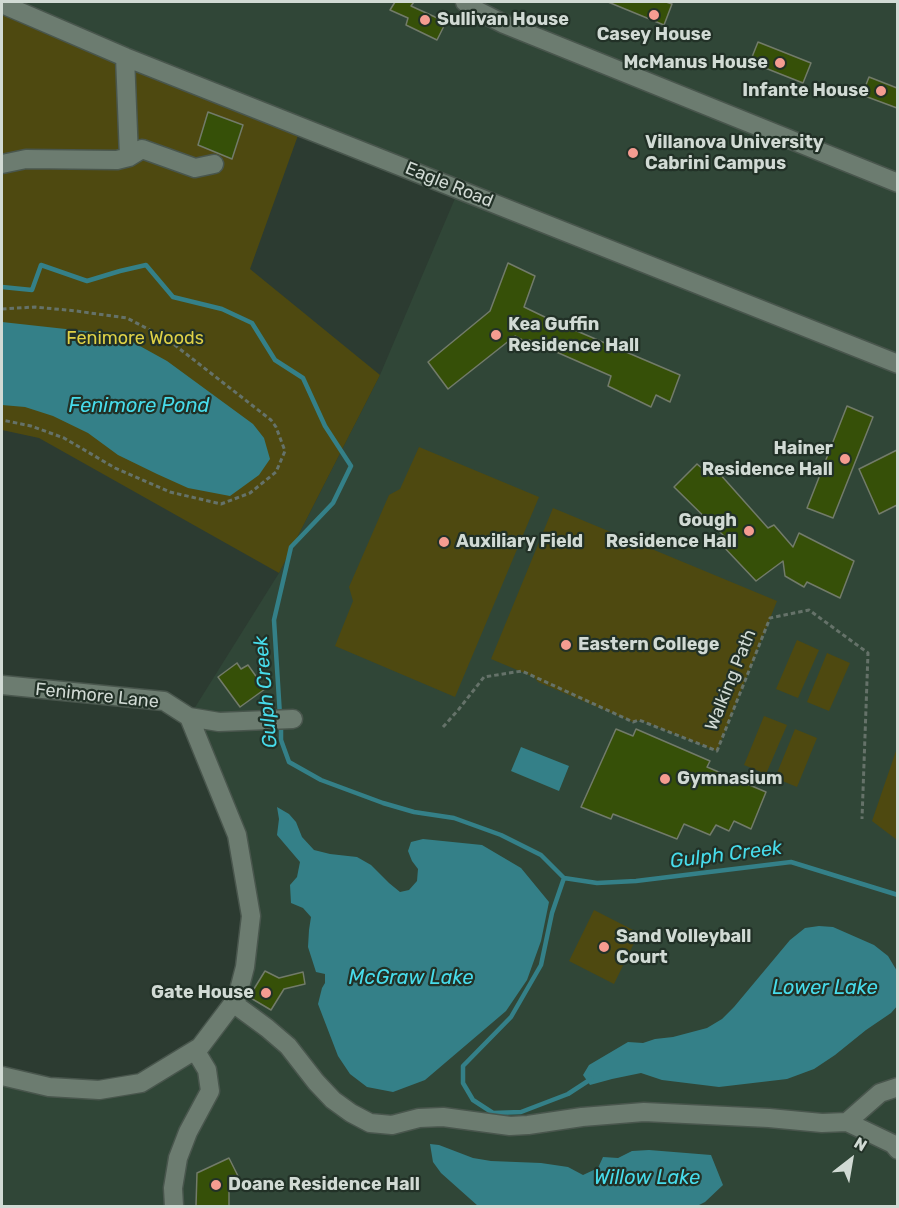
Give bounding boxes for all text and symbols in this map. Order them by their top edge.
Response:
marker: Casey House [647,8,661,22]
place label: Sullivan House [437,9,569,31]
marker: Sullivan House [418,13,432,27]
place label: Casey House [597,24,711,46]
place label: McManus House [623,52,768,74]
marker: McManus House [773,56,787,70]
place label: Infante House [742,80,869,102]
marker: Infante House [874,84,888,98]
place label: Villanova University Cabrini Campus [645,132,824,174]
marker: Villanova University Cabrini Campus [626,146,640,160]
street label: Eagle Road [402,158,496,212]
place label: Kea Guffin Residence Hall [508,314,639,356]
park label: Fenimore Woods [66,328,204,350]
marker: Kea Guffin Residence Hall [489,328,503,342]
water label: Fenimore Pond [69,394,209,418]
place label: Hainer Residence Hall [702,438,833,480]
marker: Hainer Residence Hall [838,452,852,466]
place label: Gough Residence Hall [606,510,737,552]
marker: Gough Residence Hall [742,524,756,538]
place label: Auxiliary Field [456,531,583,553]
marker: Auxiliary Field [437,535,451,549]
street label: Walking Path [701,626,761,734]
place label: Eastern College [578,634,719,656]
water label: Gulph Creek [249,635,283,749]
marker: Eastern College [559,638,573,652]
street label: Fenimore Lane [34,679,160,713]
place label: Gymnasium [677,768,783,790]
marker: Gymnasium [658,772,672,786]
water label: Gulph Creek [668,836,784,874]
place label: Sand Volleyball Court [616,926,751,968]
marker: Sand Volleyball Court [597,940,611,954]
water label: McGraw Lake [349,966,473,990]
water label: Lower Lake [772,976,878,1000]
place label: Gate House [151,982,254,1004]
marker: Gate House [259,986,273,1000]
north arrow [821,1130,881,1190]
text: N [851,1133,870,1155]
water label: Willow Lake [594,1166,700,1190]
place label: Doane Residence Hall [228,1174,420,1196]
marker: Doane Residence Hall [209,1178,223,1192]

